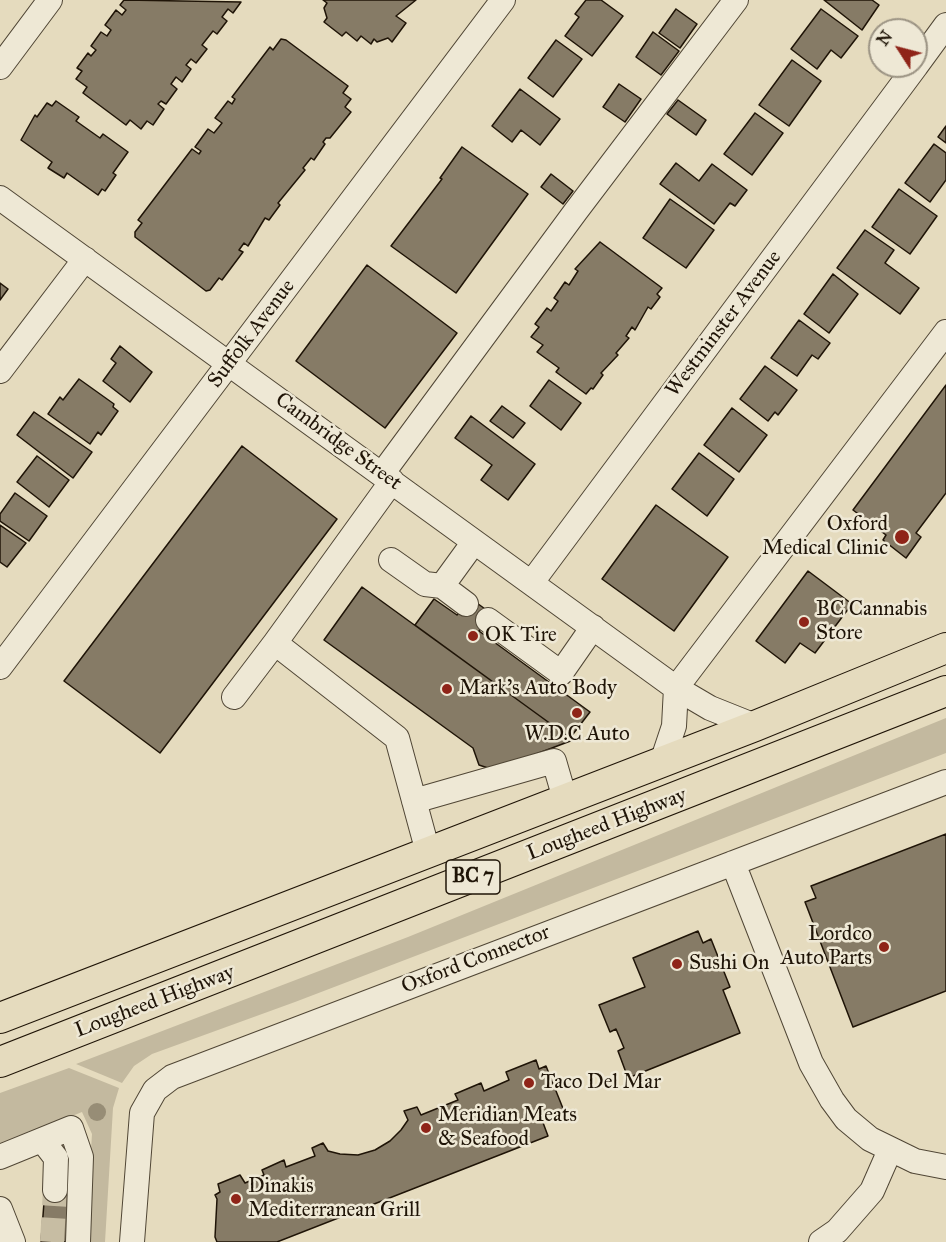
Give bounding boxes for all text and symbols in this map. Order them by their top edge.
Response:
north arrow [868,18,928,78]
text: N [873,27,896,49]
street label: Westminster Avenue [661,246,787,402]
street label: Suffolk Avenue [203,275,301,393]
street label: Cambridge Street [270,388,406,496]
place label: Oxford Medical Clinic [762,512,888,562]
marker: Oxford Medical Clinic [893,528,911,546]
place label: BC Cannabis Store [816,597,927,647]
marker: BC Cannabis Store [797,615,811,629]
place label: OK Tire [485,623,557,649]
marker: OK Tire [466,629,480,643]
place label: Mark's Auto Body [459,676,617,702]
marker: Mark's Auto Body [440,682,454,696]
marker: W.D.C Auto [570,706,584,720]
place label: W.D.C Auto [524,722,630,748]
street label: Lougheed Highway [524,783,690,867]
road number: BC 7 [446,860,500,894]
street label: Oxford Connector [398,920,554,1000]
place label: Lordco Auto Parts [781,922,872,972]
marker: Lordco Auto Parts [877,940,891,954]
place label: Sushi On [689,951,769,977]
marker: Sushi On [670,957,684,971]
street label: Lougheed Highway [72,960,238,1044]
place label: Taco Del Mar [541,1070,661,1096]
marker: Taco Del Mar [522,1076,536,1090]
place label: Meridian Meats & Seafood [438,1103,577,1153]
marker: Meridian Meats & Seafood [419,1121,433,1135]
place label: Dinakis Mediterranean Grill [248,1174,420,1224]
marker: Dinakis Mediterranean Grill [229,1192,243,1206]

